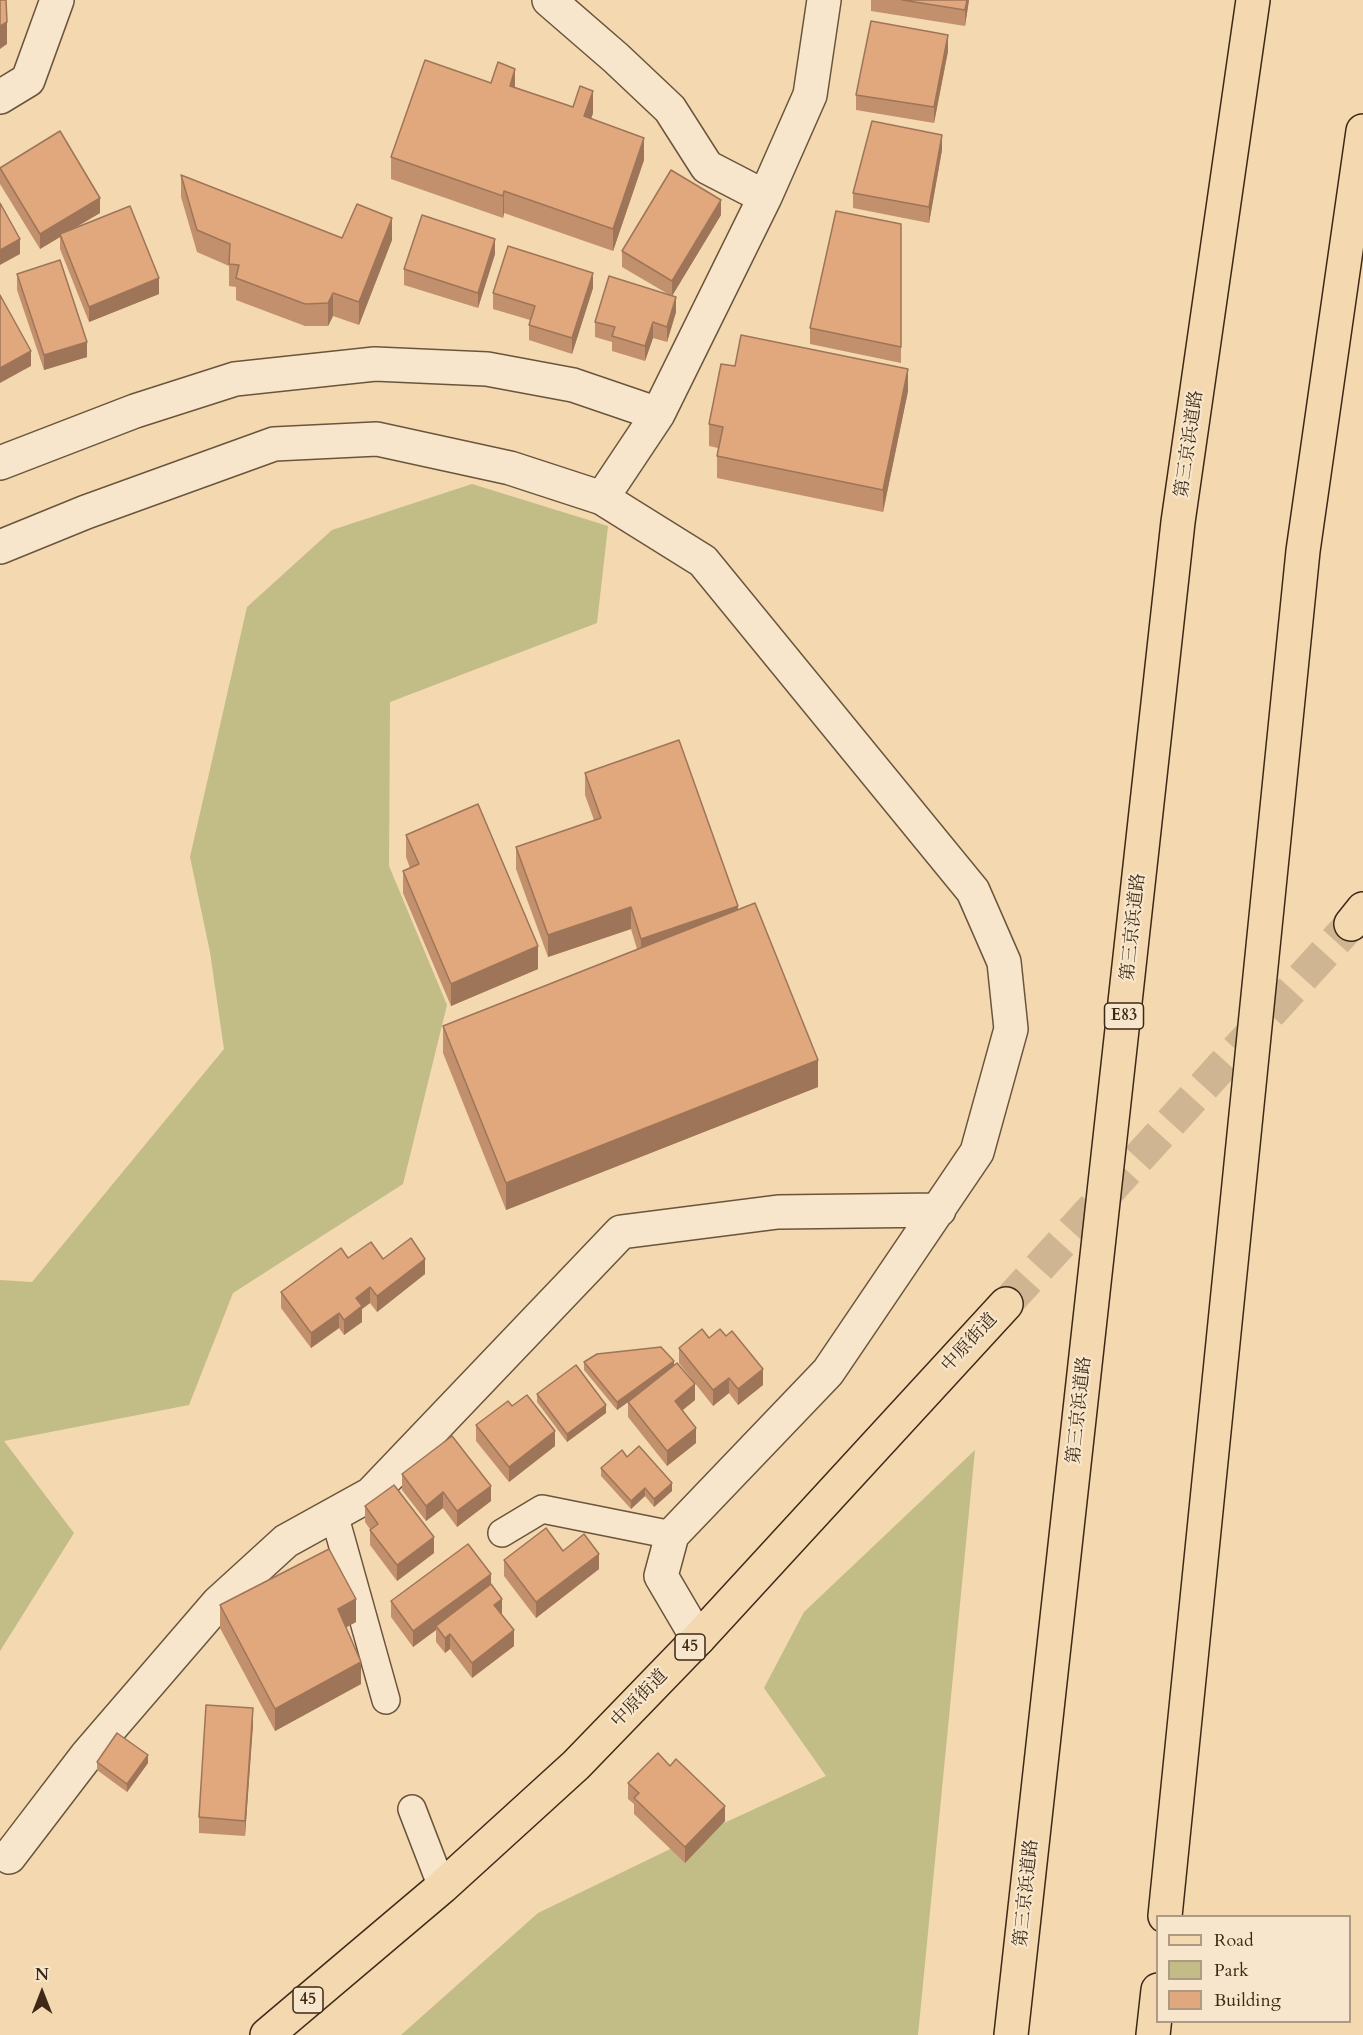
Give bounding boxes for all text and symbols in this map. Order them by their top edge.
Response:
street label: 第三京浜道路 [1172,389,1208,499]
street label: 第三京浜道路 [1118,872,1150,982]
road number: E83 [1104,1003,1144,1029]
street label: 中原街道 [938,1309,1002,1377]
street label: 第三京浜道路 [1064,1355,1096,1465]
road number: 45 [675,1634,705,1660]
street label: 中原街道 [607,1666,673,1732]
street label: 第三京浜道路 [1011,1838,1043,1948]
legend [1156,1915,1351,2023]
text: Road [1214,1928,1254,1953]
text: Park [1214,1958,1249,1983]
north arrow [12,1963,72,2023]
text: N [35,1964,49,1986]
road number: 45 [293,1987,323,2013]
text: Building [1214,1988,1281,2013]

